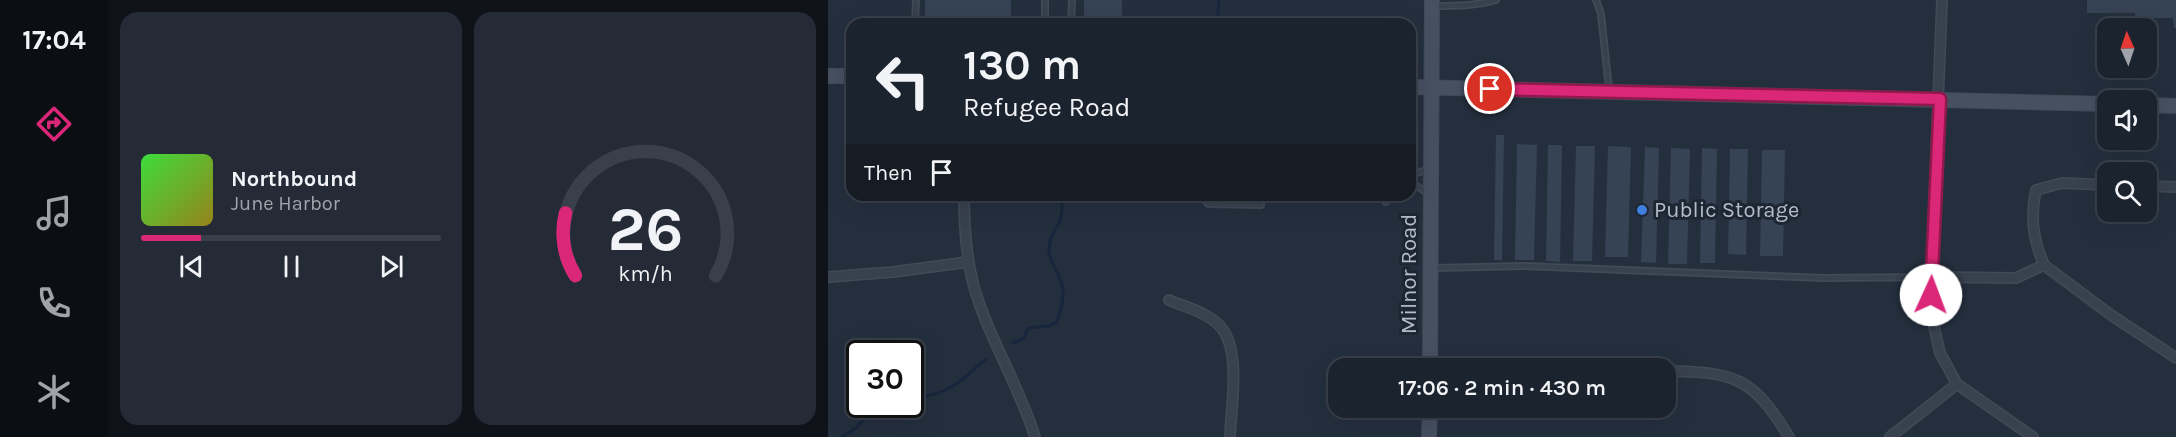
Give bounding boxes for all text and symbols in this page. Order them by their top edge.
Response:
north arrow [2097,18,2157,78]
map controls [2097,18,2157,222]
text: 17:04 [22,24,86,56]
text: 130 m [963,40,1081,90]
icon: left [864,42,942,120]
pin [1464,63,1515,114]
icon: arrive [1473,72,1506,105]
button: sound [2097,90,2157,150]
text: Refugee Road [963,91,1131,123]
icon: directions [33,103,75,145]
icon: arrive [925,156,958,189]
text: Then [864,160,913,186]
button: search [2097,162,2157,222]
text: Northbound [231,166,357,192]
icon: music [33,192,75,234]
text: June Harbor [231,192,340,215]
text: 26 [607,193,683,266]
place label: Public Storage [1654,197,1799,223]
marker: Public Storage [1635,203,1649,217]
street label: Milnor Road [1396,214,1422,334]
icon: previous [175,250,208,283]
icon: pause [275,250,308,283]
icon: next [375,250,408,283]
text: km/h [618,261,672,286]
position arrow [1899,263,1963,327]
icon: phone [33,282,75,324]
speed limit sign: 30 [846,340,924,418]
icon: climate [33,371,75,413]
text: 17:06 · 2 min · 430 m [1398,375,1606,401]

